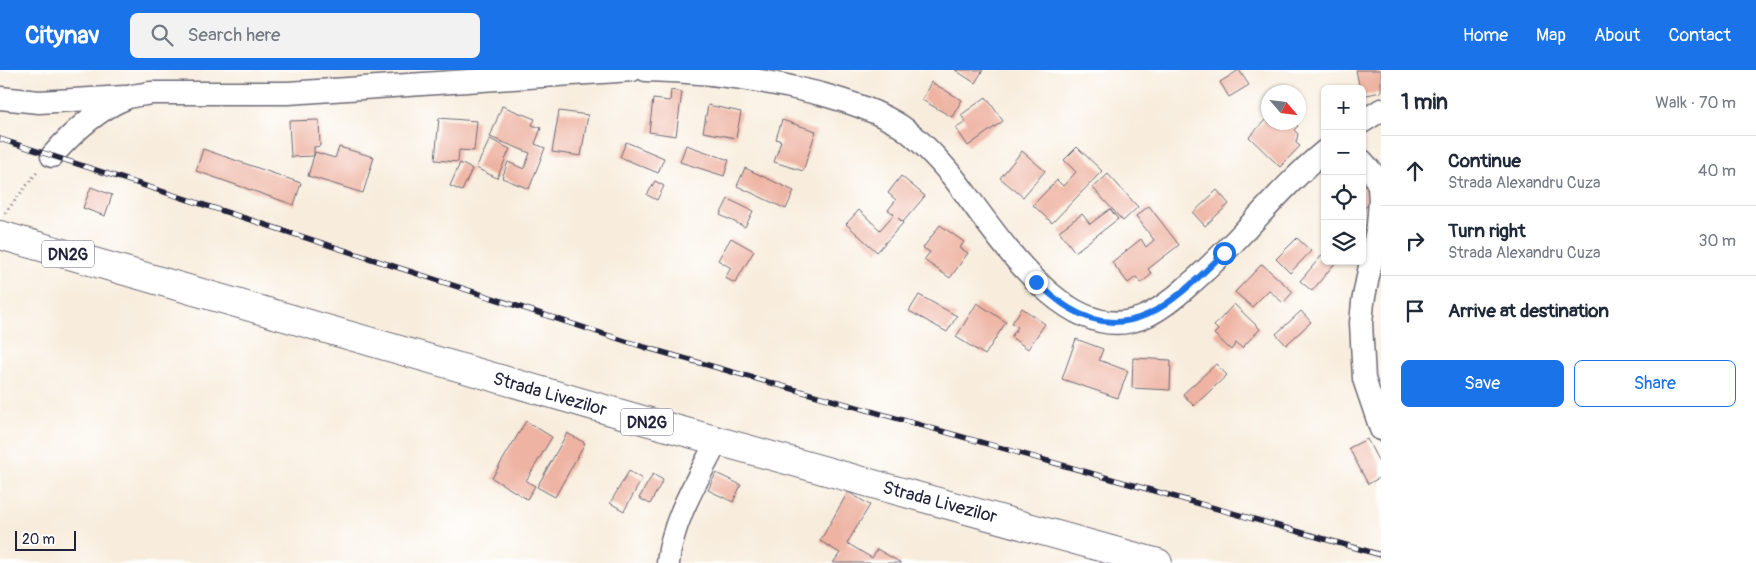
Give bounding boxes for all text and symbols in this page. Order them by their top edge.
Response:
search box [130,13,480,58]
text: Citynav [25,21,100,50]
icon: search [148,21,176,49]
text: Search here [188,23,280,47]
text: Home [1463,24,1508,47]
text: Map [1536,24,1566,47]
text: About [1594,24,1640,47]
text: Contact [1668,24,1731,47]
north arrow [1261,85,1306,130]
map controls [1321,85,1366,265]
button: + [1321,85,1366,130]
text: 1 min [1401,89,1448,116]
text: Walk · 70 m [1655,93,1736,113]
button: − [1321,130,1366,175]
text: Continue [1448,149,1521,173]
icon: ahead [1401,157,1429,185]
text: 40 m [1698,161,1736,181]
text: Strada Alexandru Cuza [1448,173,1601,193]
button: locate [1321,175,1366,220]
text: Turn right [1448,219,1526,243]
button: layers [1321,220,1366,265]
icon: right [1401,227,1429,255]
text: 30 m [1698,231,1736,251]
road number: DN2G [42,240,94,268]
route start [1213,242,1236,265]
text: Strada Alexandru Cuza [1448,243,1601,263]
route end [1025,271,1048,294]
icon: arrive [1401,297,1429,325]
text: Arrive at destination [1448,299,1609,323]
button: Save [1401,360,1564,407]
button: Share [1574,360,1736,407]
street label: Strada Livezilor [490,367,610,422]
road number: DN2G [621,408,673,436]
street label: Strada Livezilor [880,476,1000,529]
scale bar [15,528,76,551]
text: 20 m [22,531,55,548]

